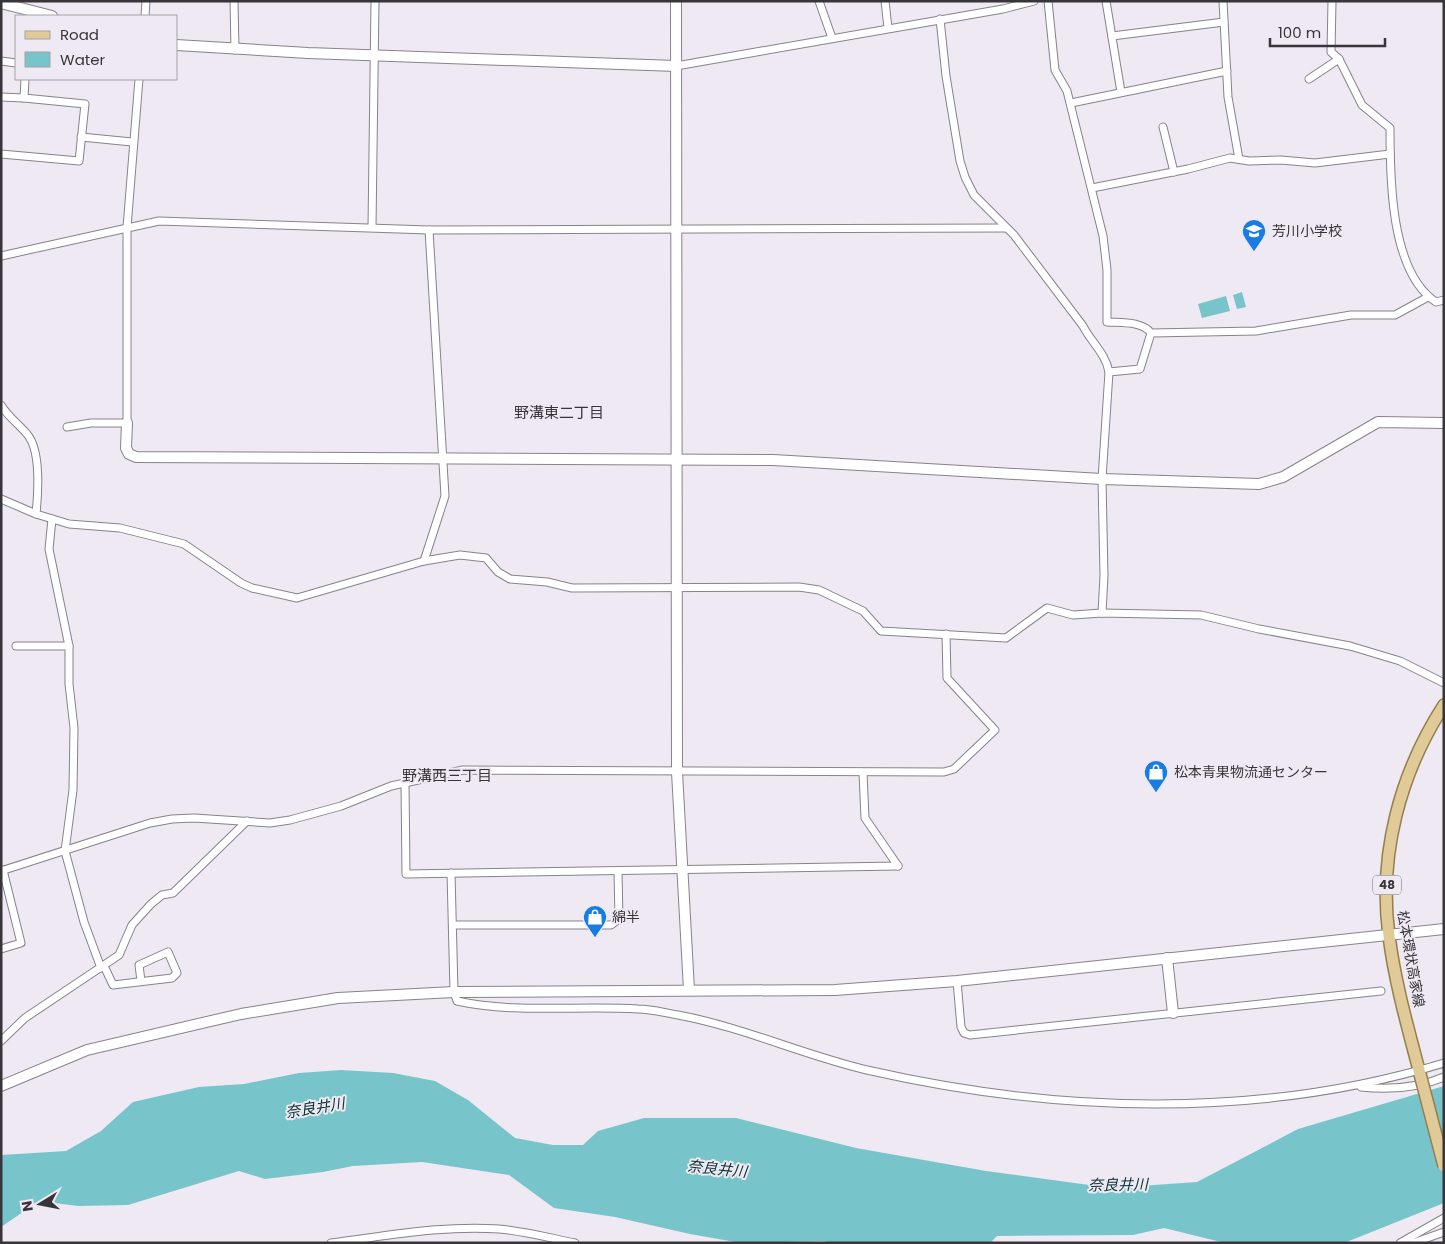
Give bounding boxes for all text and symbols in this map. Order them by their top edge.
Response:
legend [15,15,178,80]
scale bar [1270,15,1385,47]
text: 100 m [1278,22,1321,43]
text: Road [60,24,99,45]
text: Water [60,49,106,70]
school or university icon: 芳川小学校 [1241,218,1267,252]
place label: 芳川小学校 [1272,221,1342,241]
district label: 野溝東二丁目 [514,402,604,423]
shop icon: 松本青果物流通センター [1143,759,1169,793]
place label: 松本青果物流通センター [1174,762,1328,782]
district label: 野溝西三丁目 [402,765,492,786]
road number: 48 [1373,876,1401,894]
shop icon: 綿半 [582,904,608,938]
place label: 綿半 [612,907,640,927]
street label: 松本環状高家線 [1393,909,1429,1009]
water label: 奈良井川 [284,1092,348,1123]
water label: 奈良井川 [686,1155,750,1182]
water label: 奈良井川 [1088,1173,1150,1196]
north arrow [15,1179,65,1229]
text: N [16,1199,38,1213]

